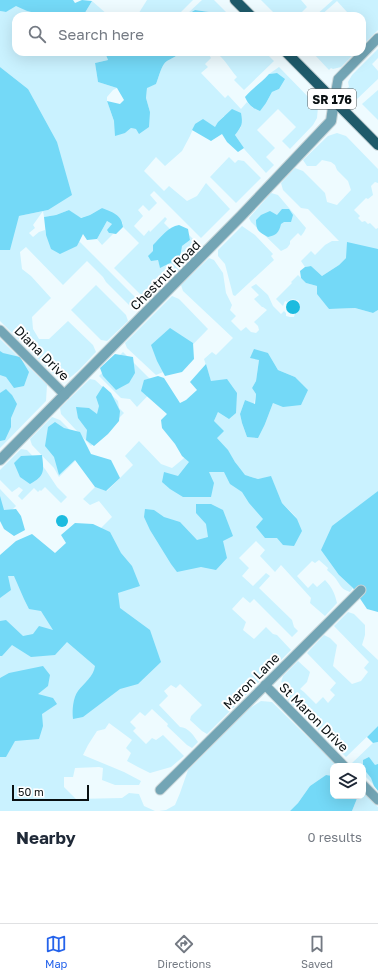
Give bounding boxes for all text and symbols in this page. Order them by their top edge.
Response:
search box [12,12,366,56]
icon: search [26,23,48,45]
text: Search here [58,25,144,43]
road number: SR 176 [308,89,356,109]
street label: Chestnut Road [127,237,203,313]
street label: Diana Drive [11,322,73,384]
street label: Maron Lane [220,650,282,712]
street label: St Maron Drive [276,679,352,755]
map controls [330,763,366,799]
button: layers [330,763,366,799]
scale bar [12,783,89,802]
text: 50 m [18,785,44,798]
text: Nearby [16,827,76,848]
text: 0 results [307,829,362,845]
tab: Map [45,933,67,970]
tab: Directions [157,933,211,970]
tab: Saved [301,933,333,970]

